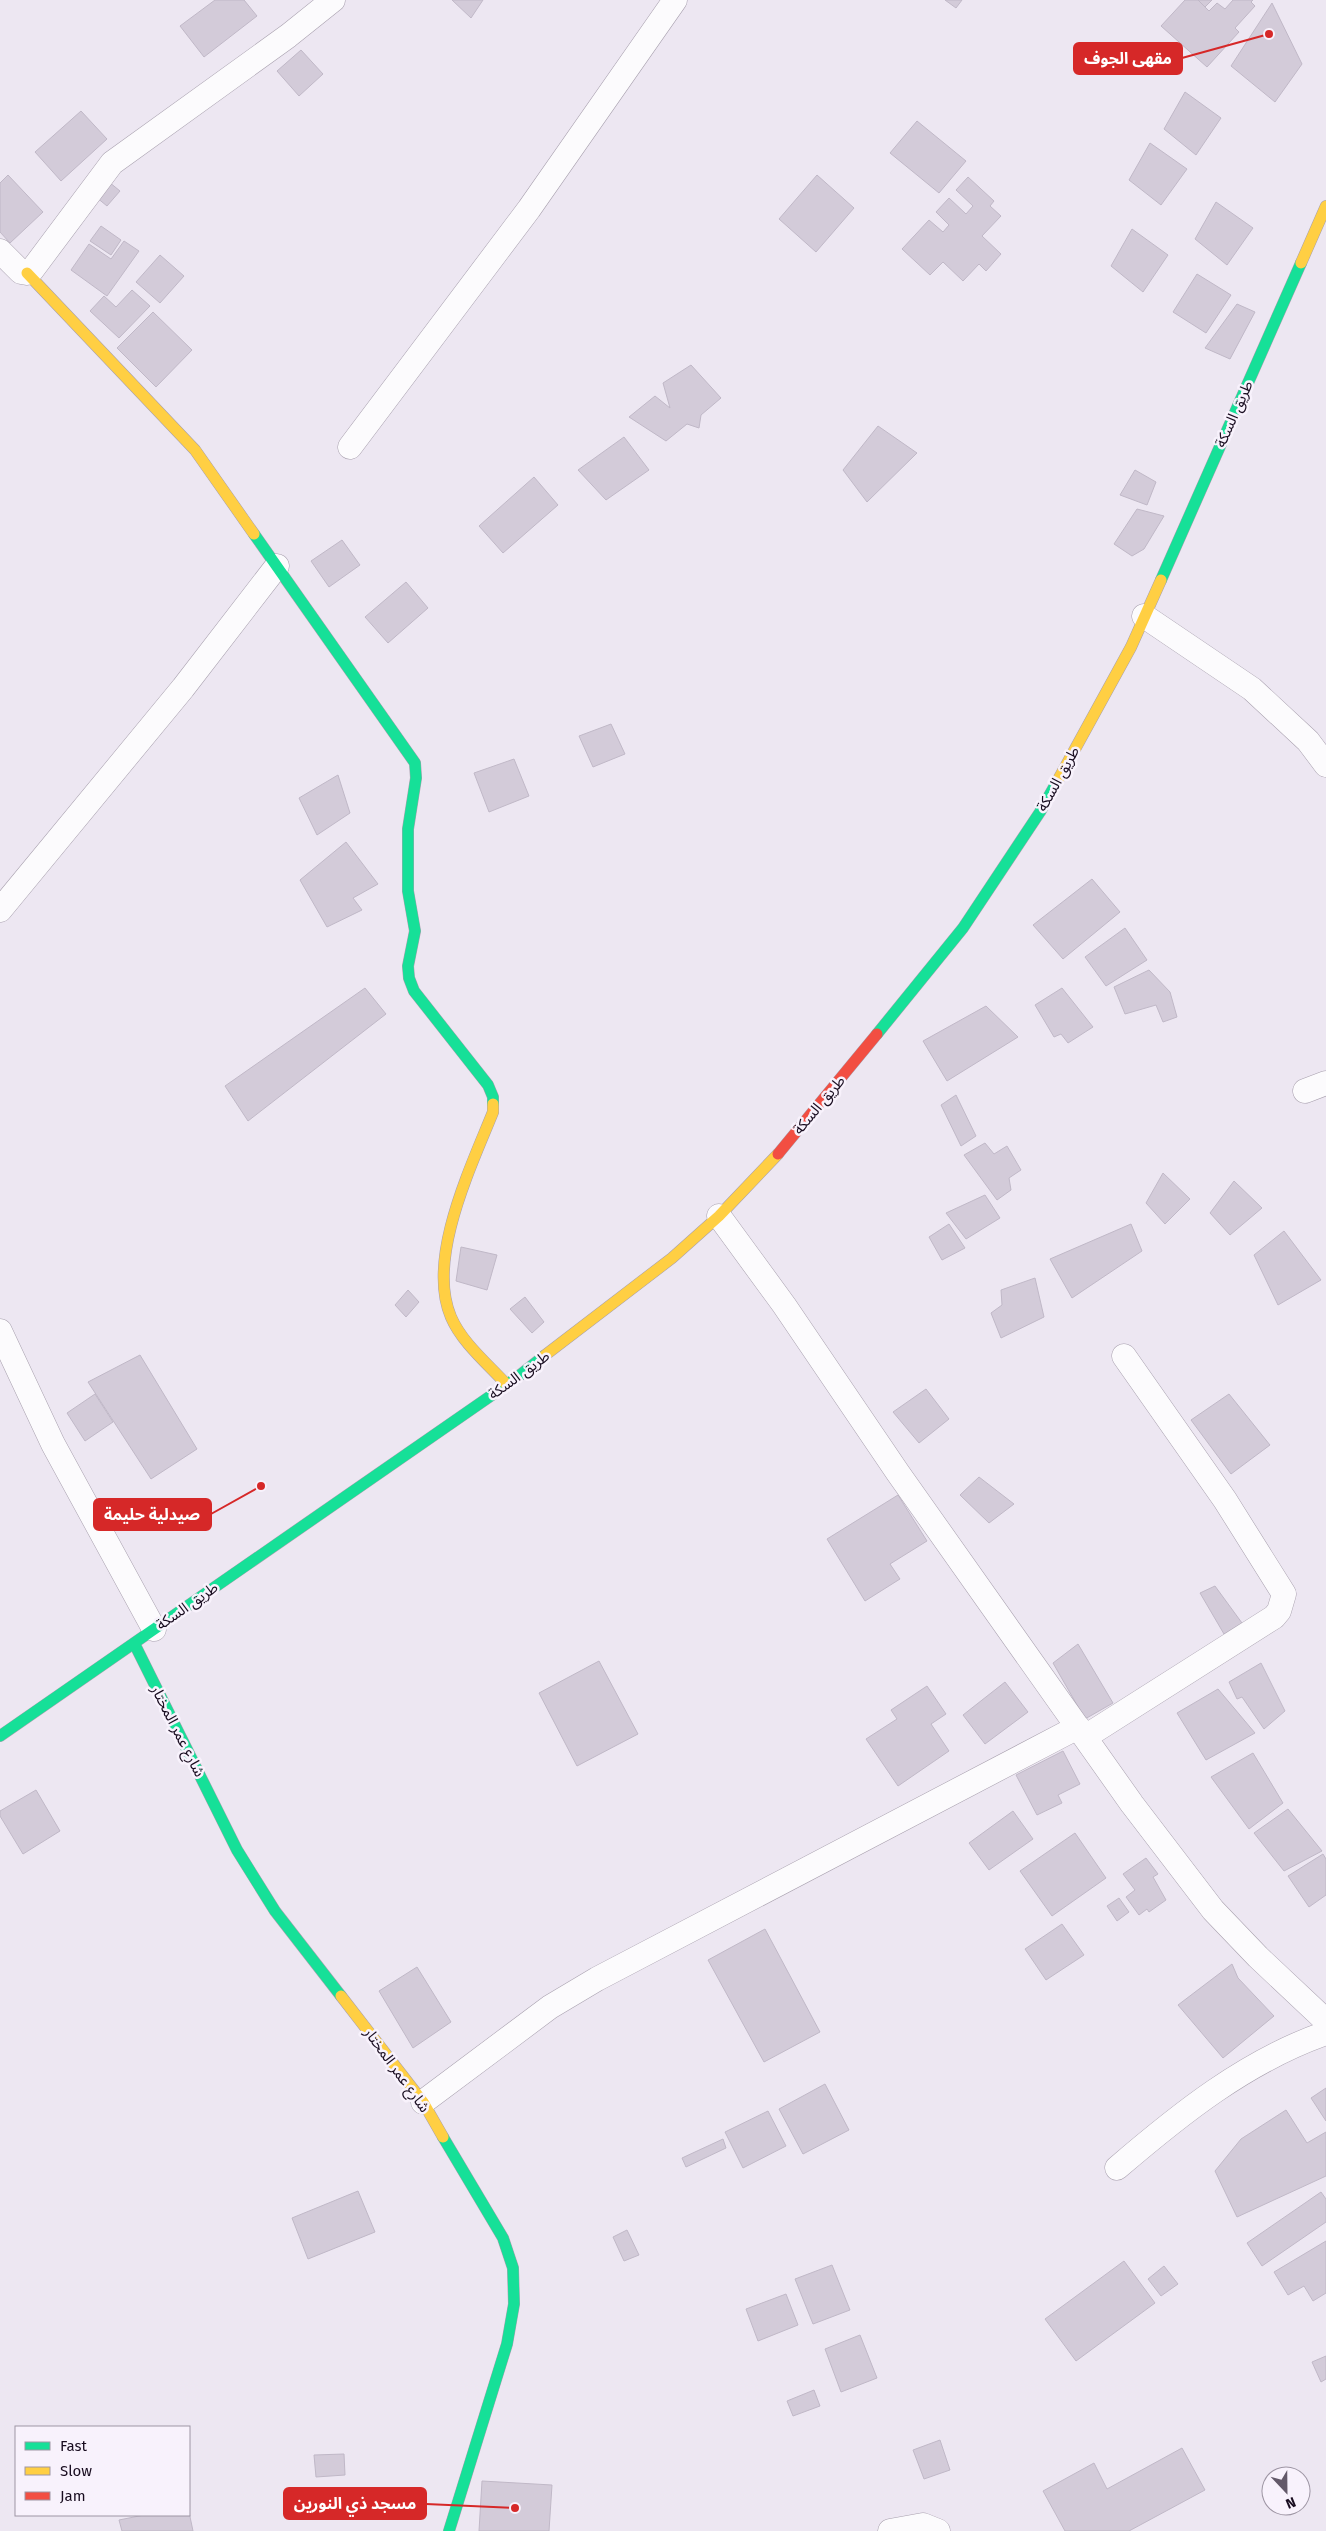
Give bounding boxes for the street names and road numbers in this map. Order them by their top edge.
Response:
street label: طريق السكة [1211,378,1258,451]
street label: طريق السكة [1033,743,1084,815]
street label: طريق السكة [789,1072,850,1139]
street label: طريق السكة [485,1347,554,1404]
street label: طريق السكة [153,1578,222,1635]
street label: شارع عمر المختار [144,1681,209,1781]
street label: شارع عمر المختار [357,2023,434,2118]

